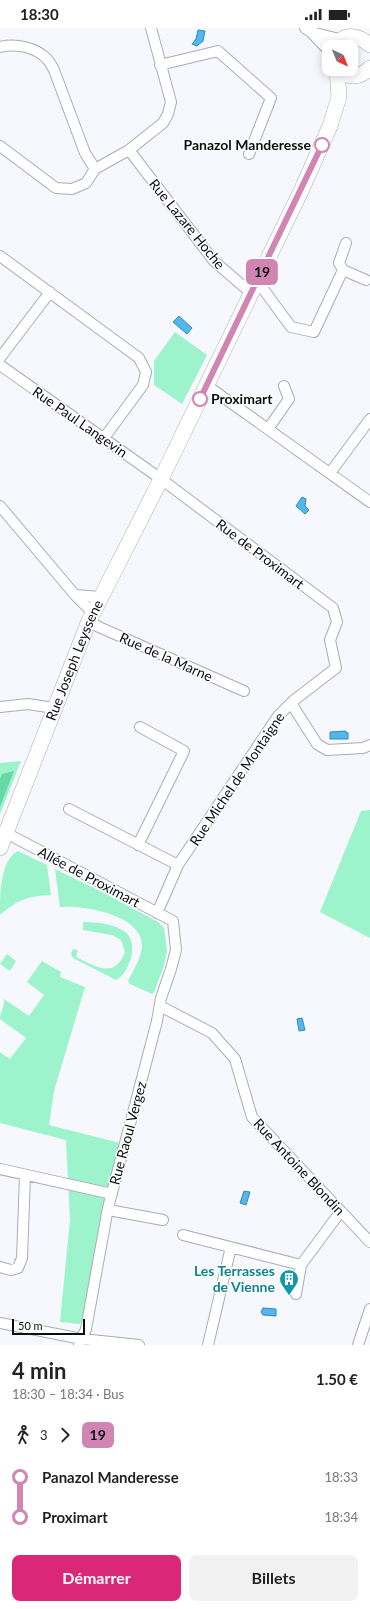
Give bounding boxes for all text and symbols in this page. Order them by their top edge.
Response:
text: 18:30 [20,5,59,23]
north arrow [322,40,358,76]
map controls [322,40,358,76]
place label: Panazol Manderesse [183,136,312,153]
marker: Panazol Manderesse [314,137,330,153]
street label: Rue Lazare Hoche [146,175,229,272]
line badge: 19 [244,259,280,285]
text: 19 [254,263,270,280]
street label: Rue Paul Langevin [30,383,131,461]
place label: Proximart [211,390,273,407]
marker: Proximart [192,391,208,407]
street label: Rue de Proximart [213,515,308,592]
street label: Rue Joseph Leyssene [42,597,106,723]
street label: Rue de la Marne [117,628,215,685]
street label: Rue Michel de Montaigne [186,709,288,849]
street label: Allée de Proximart [35,843,143,911]
street label: Rue Raoul Vergez [106,1079,150,1187]
street label: Rue Antoine Blondin [250,1115,349,1219]
place label: Les Terrasses de Vienne [194,1262,276,1295]
building icon: Les Terrasses de Vienne [278,1268,300,1296]
scale bar [12,1317,85,1336]
text: 50 m [18,1319,43,1332]
text: 4 min [12,1357,67,1384]
text: 1.50 € [316,1370,358,1388]
text: 18:30 – 18:34 · Bus [12,1386,124,1402]
icon: walk [12,1424,34,1446]
icon: forward [54,1424,76,1446]
text: 19 [90,1426,106,1443]
text: 3 [40,1427,48,1443]
text: Panazol Manderesse [42,1468,179,1486]
text: 18:33 [325,1469,358,1485]
text: Proximart [42,1508,108,1526]
text: 18:34 [325,1509,358,1525]
button: Démarrer [12,1555,181,1601]
button: Billets [189,1555,358,1601]

